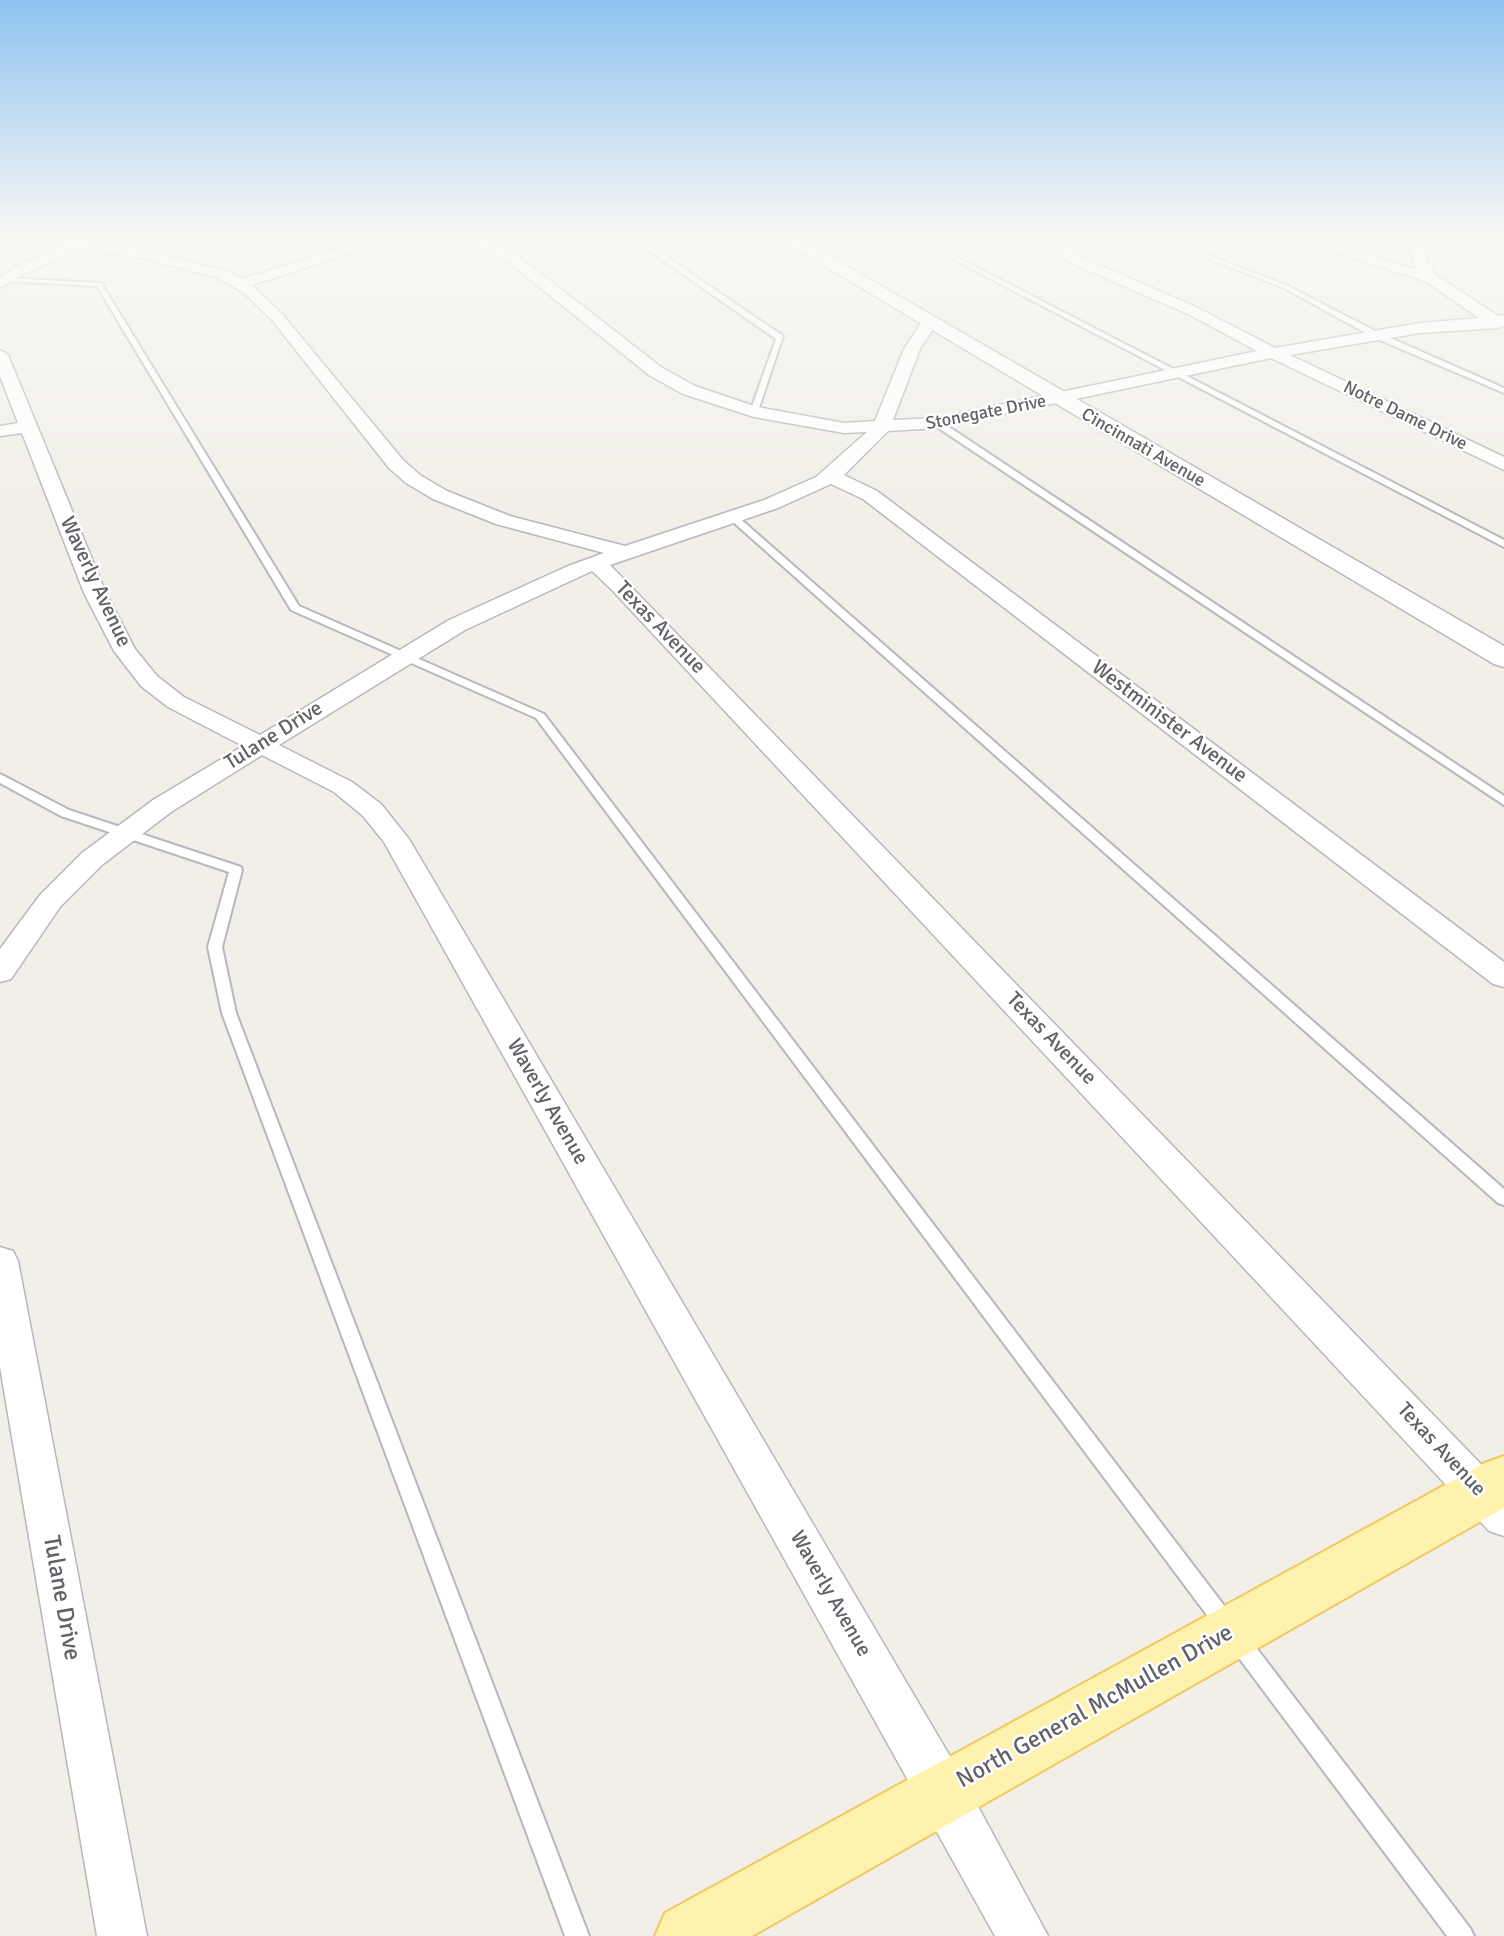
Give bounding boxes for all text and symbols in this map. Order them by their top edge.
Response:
street label: Notre Dame Drive [1340,377,1470,455]
street label: Stonegate Drive [924,391,1048,435]
street label: Cincinnati Avenue [1077,404,1209,492]
street label: Waverly Avenue [54,513,136,651]
street label: Texas Avenue [610,577,710,679]
street label: Westminister Avenue [1086,655,1252,789]
street label: Tulane Drive [220,696,328,776]
street label: Texas Avenue [1001,988,1101,1090]
street label: Waverly Avenue [501,1035,593,1169]
street label: Texas Avenue [1391,1398,1491,1502]
street label: Waverly Avenue [784,1527,876,1661]
street label: Tulane Drive [36,1533,86,1663]
street label: North General McMullen Drive [952,1619,1238,1795]

